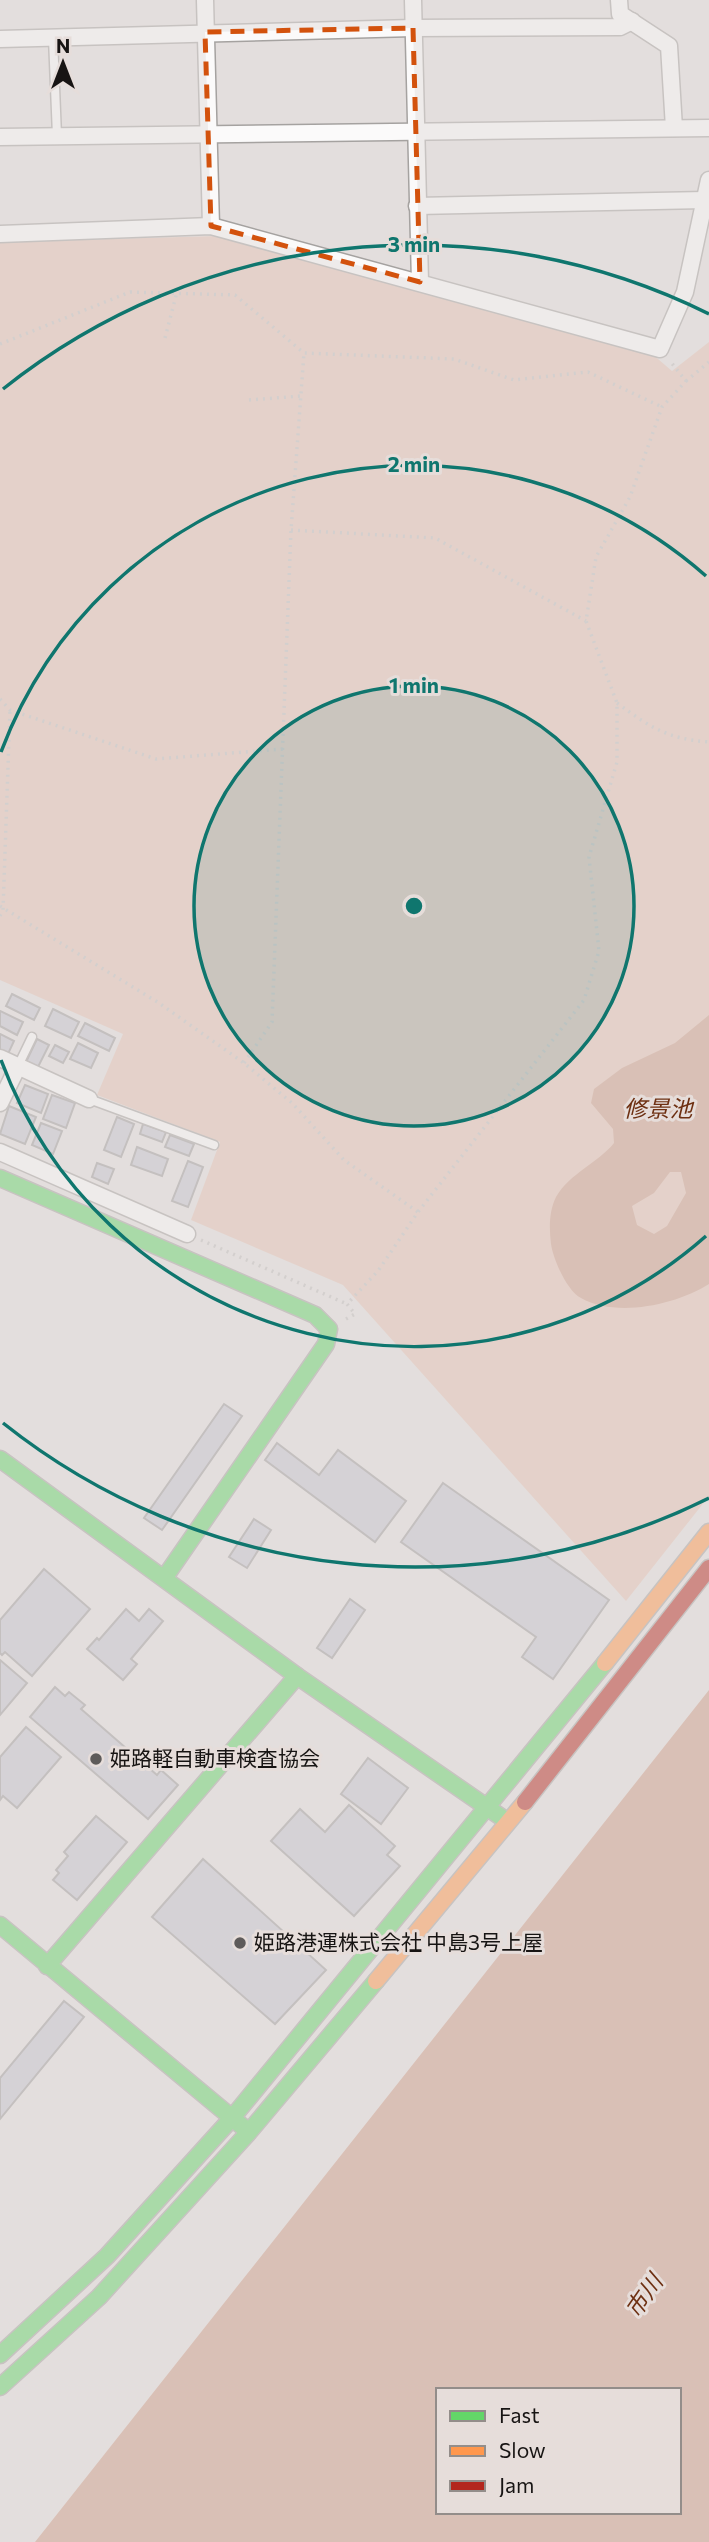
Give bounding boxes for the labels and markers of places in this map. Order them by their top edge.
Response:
centre of rings [402,894,426,918]
place label: 姫路軽自動車検査協会 [110,1745,320,1770]
marker: 姫路軽自動車検査協会 [88,1751,104,1767]
place label: 姫路港運株式会社 中島3号上屋 [254,1929,543,1954]
marker: 姫路港運株式会社 中島3号上屋 [232,1935,248,1951]

